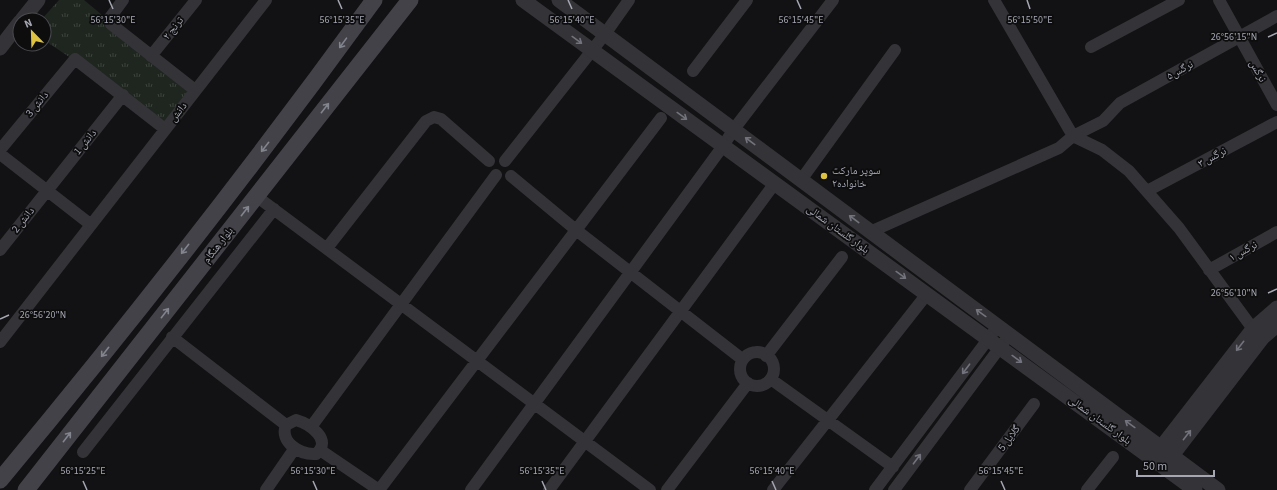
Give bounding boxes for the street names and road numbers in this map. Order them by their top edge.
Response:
street label: ترنج ۲ [159,13,187,43]
street label: نرگس۵ [1164,57,1196,83]
street label: نرگس [1246,57,1270,85]
street label: دانش 3 [22,88,52,120]
street label: دانش [166,99,191,125]
street label: دانش 1 [70,126,100,158]
street label: نرگس ۳ [1195,143,1229,171]
street label: بلوار گلستان شمالی [804,201,872,257]
street label: دانش 2 [8,204,38,236]
street label: بلوار هنگام [199,224,237,266]
street label: نرگس ۱ [1226,237,1260,265]
street label: بلوار گلستان شمالی [1066,392,1134,448]
street label: گلایل 5 [994,421,1024,454]

